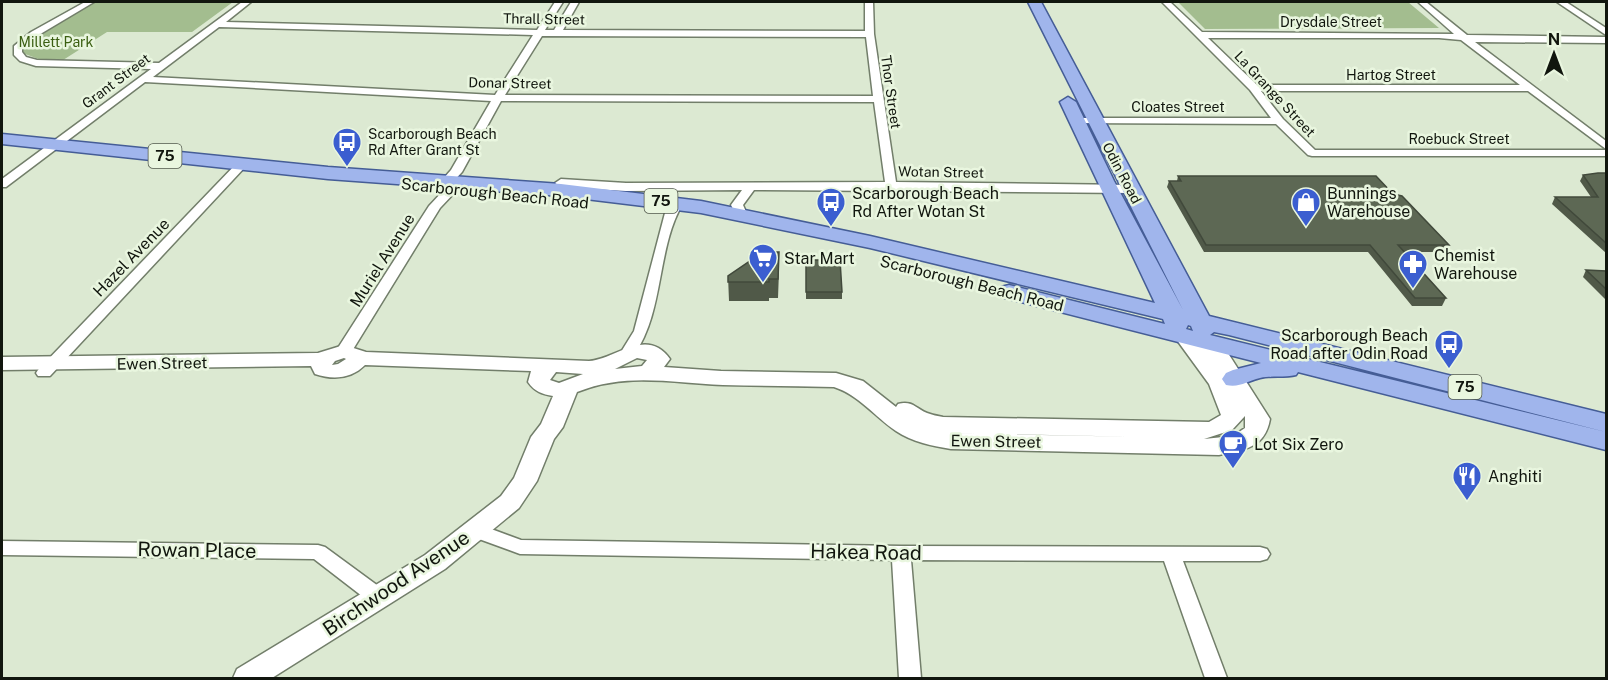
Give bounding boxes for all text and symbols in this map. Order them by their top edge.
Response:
street label: Thrall Street [503,10,585,28]
street label: Drysdale Street [1280,14,1382,30]
north arrow [1524,24,1584,84]
text: N [1548,30,1560,49]
park label: Millett Park [19,34,94,50]
street label: La Grange Street [1231,48,1319,140]
street label: Grant Street [79,50,153,112]
street label: Thor Street [878,54,904,130]
street label: Hartog Street [1346,67,1436,83]
street label: Donar Street [468,74,552,92]
street label: Cloates Street [1131,99,1225,115]
bus stop icon: Scarborough Beach Rd After Grant St [331,126,363,168]
place label: Scarborough Beach Rd After Grant St [368,126,497,158]
street label: Roebuck Street [1408,131,1510,147]
street label: Odin Road [1099,140,1145,206]
road number: 75 [148,144,182,168]
street label: Wotan Street [898,163,984,181]
street label: Scarborough Beach Road [400,174,590,213]
place label: Scarborough Beach Rd After Wotan St [852,184,999,221]
place label: Bunnings Warehouse [1327,184,1410,221]
bus stop icon: Scarborough Beach Rd After Wotan St [815,186,847,228]
shop icon: Bunnings Warehouse [1290,186,1322,228]
road number: 75 [644,189,678,213]
street label: Muriel Avenue [346,210,419,310]
street label: Hazel Avenue [89,214,173,300]
supermarket icon: Star Mart [747,242,779,284]
place label: Chemist Warehouse [1434,246,1517,283]
pharmacy icon: Chemist Warehouse [1397,248,1429,290]
place label: Star Mart [784,249,855,268]
street label: Scarborough Beach Road [878,251,1066,316]
place label: Scarborough Beach Road after Odin Road [1270,326,1428,363]
bus stop icon: Scarborough Beach Road after Odin Road [1433,328,1465,370]
street label: Ewen Street [116,353,208,374]
road number: 75 [1448,375,1482,399]
cafe icon: Lot Six Zero [1217,428,1249,470]
street label: Ewen Street [950,431,1042,452]
place label: Lot Six Zero [1254,435,1344,454]
restaurant icon: Anghiti [1451,460,1483,502]
place label: Anghiti [1488,467,1542,486]
street label: Birchwood Avenue [318,525,474,641]
street label: Rowan Place [137,537,257,563]
street label: Hakea Road [810,539,922,565]

